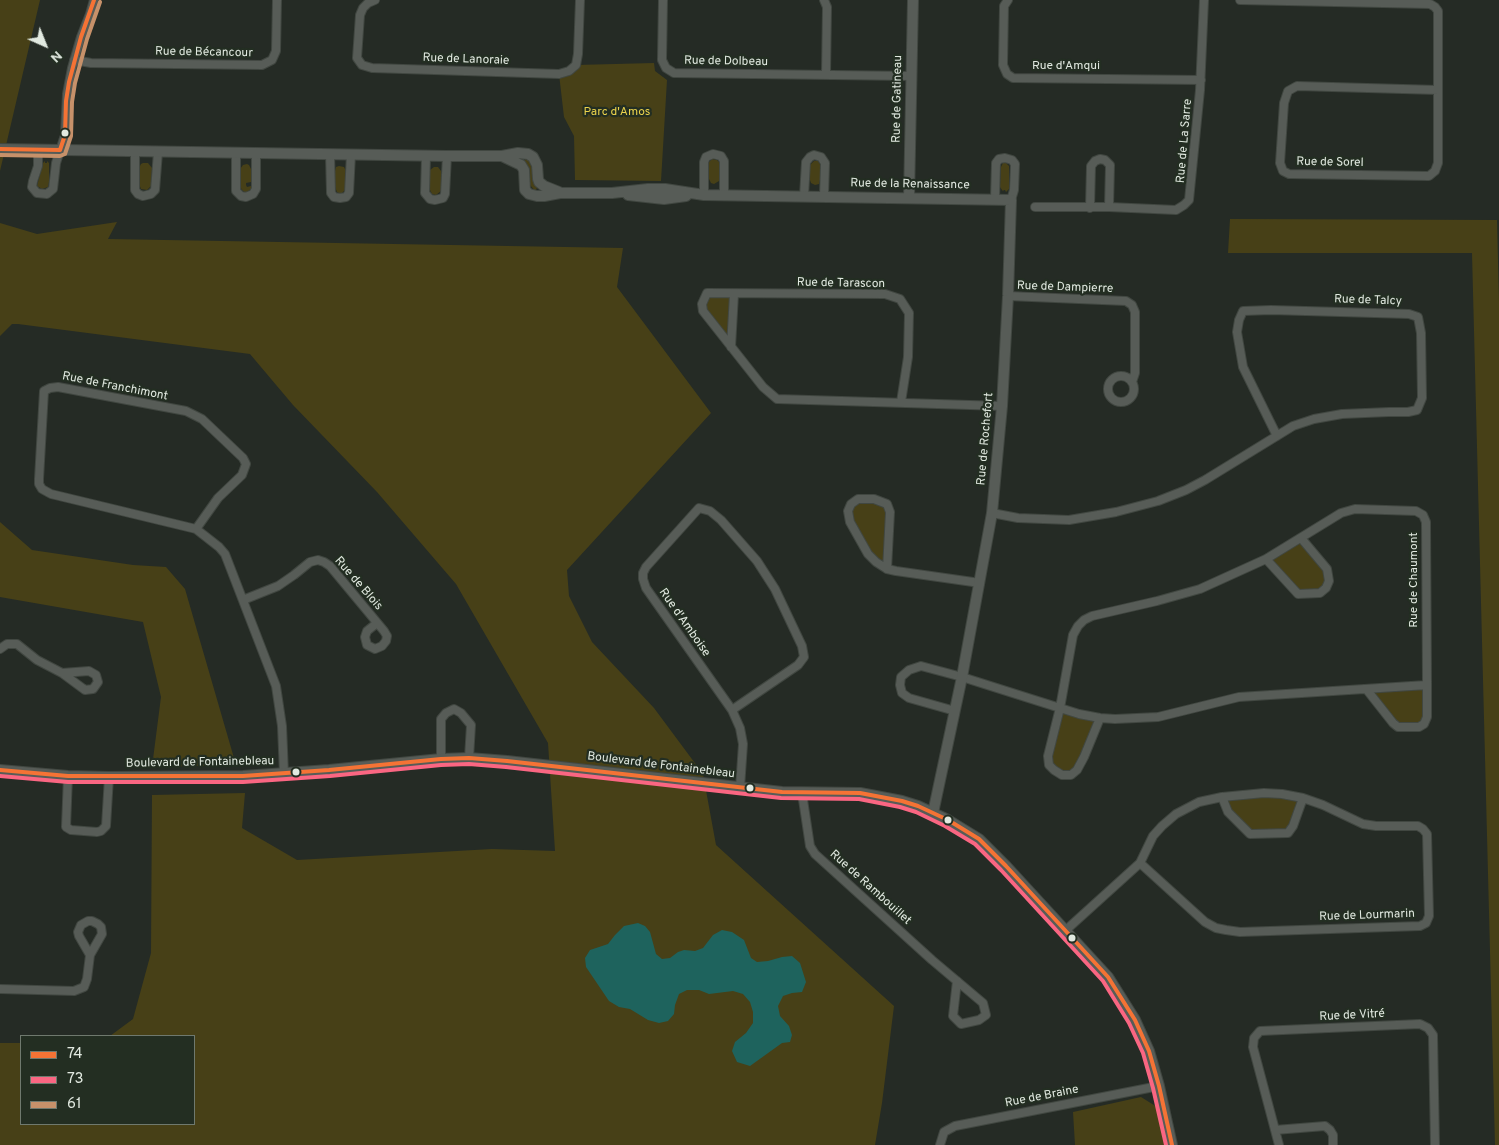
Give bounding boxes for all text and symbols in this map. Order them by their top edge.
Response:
north arrow [20,20,70,70]
street label: Rue de Bécancour [155,45,253,61]
text: N [46,47,65,66]
street label: Rue de Lanoraie [422,51,510,69]
street label: Rue de Dolbeau [684,54,768,70]
street label: Rue de Gatineau [890,55,906,143]
street label: Rue d'Amqui [1032,60,1100,74]
street label: Rue de La Sarre [1174,98,1196,184]
park label: Parc d'Amos [584,106,650,120]
unlabelled marker [60,128,70,138]
street label: Rue de Sorel [1296,155,1364,171]
street label: Rue de la Renaissance [850,177,970,193]
street label: Rue de Tarascon [797,276,885,292]
street label: Rue de Dampierre [1017,279,1113,297]
street label: Rue de Talcy [1334,293,1402,309]
street label: Rue de Franchimont [61,370,169,404]
street label: Rue de Rochefort [975,392,997,486]
street label: Rue de Chaumont [1408,532,1422,628]
street label: Rue de Blois [331,554,385,614]
street label: Rue d'Amboise [655,586,713,660]
street label: Boulevard de Fontainebleau [586,750,736,782]
street label: Boulevard de Fontainebleau [126,755,274,771]
unlabelled marker [291,767,301,777]
unlabelled marker [745,783,755,793]
unlabelled marker [943,815,953,825]
street label: Rue de Rambouillet [826,848,914,928]
street label: Rue de Lourmarin [1319,907,1415,925]
unlabelled marker [1067,933,1077,943]
street label: Rue de Vitré [1319,1007,1385,1025]
legend [20,1035,195,1125]
text: 74 [67,1045,83,1064]
text: 73 [67,1070,84,1089]
street label: Rue de Braine [1004,1083,1080,1111]
text: 61 [67,1095,82,1114]

